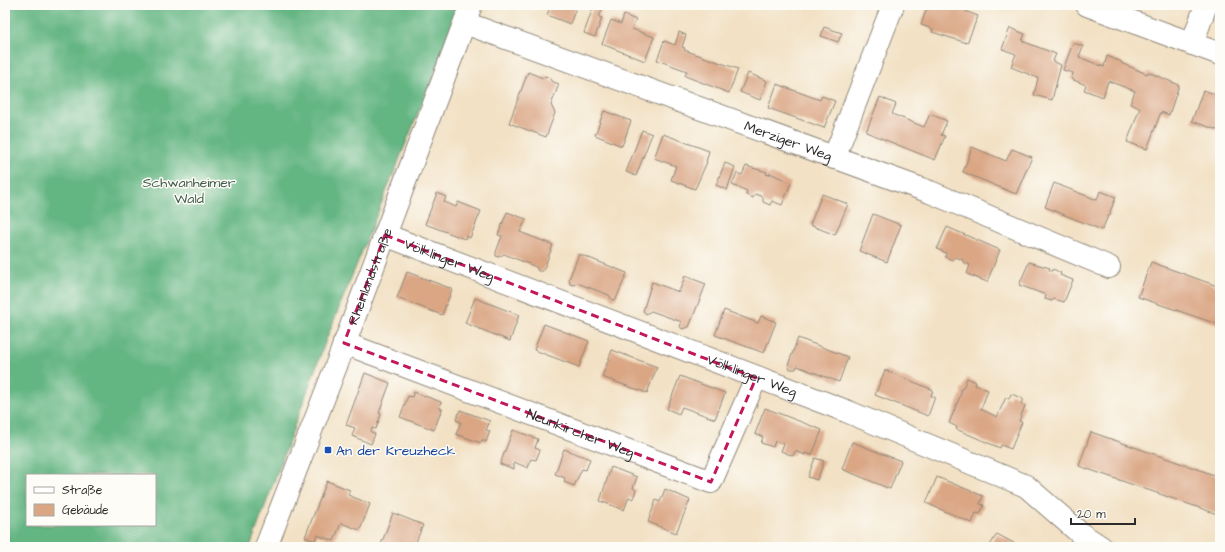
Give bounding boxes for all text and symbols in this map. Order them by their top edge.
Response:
street label: Merziger Weg [741,116,835,167]
park label: Schwanheimer Wald [142,173,236,209]
street label: Rheinlandstraße [343,225,398,328]
street label: Völklinger Weg [401,234,497,287]
street label: Völklinger Weg [704,350,800,402]
street label: Neunkircher Weg [524,404,637,463]
place label: An der Kreuzheck [336,441,456,461]
marker: An der Kreuzheck [323,445,333,455]
legend [26,474,156,526]
text: Straße [62,482,103,499]
scale bar [1071,500,1135,526]
text: Gebäude [62,502,109,519]
text: 20 m [1077,506,1106,523]

